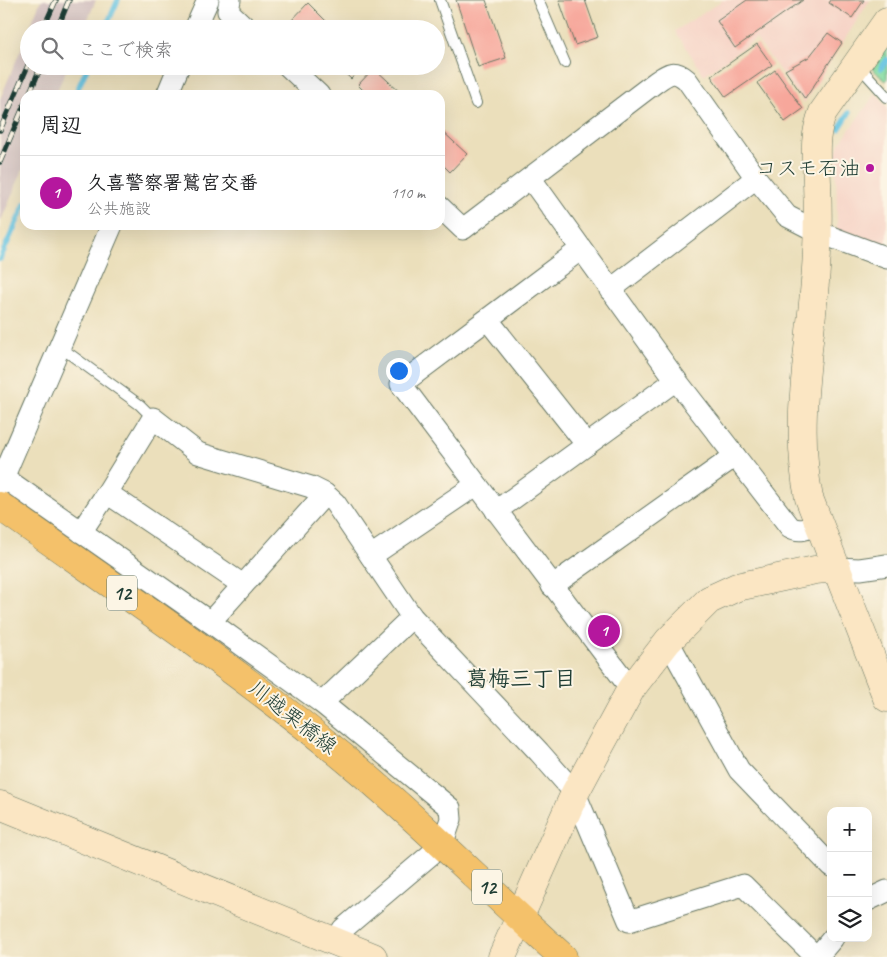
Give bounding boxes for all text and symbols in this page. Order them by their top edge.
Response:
search box [20,20,445,75]
icon: search [38,34,66,62]
text: ここで検索 [78,38,173,62]
text: 周辺 [40,112,82,138]
place label: コスモ石油 [756,155,860,181]
marker: コスモ石油 [864,162,876,174]
text: 久喜警察署鷲宮交番 [87,171,258,195]
text: 1 [52,183,60,203]
text: 110 m [391,183,425,203]
text: 公共施設 [87,199,151,219]
your location [386,358,412,384]
road number: 12 [107,576,137,610]
pin: 1 [588,612,620,650]
district label: 葛梅三丁目 [466,665,576,693]
street label: 川越栗橋線 [244,674,342,760]
map controls [827,807,872,942]
button: + [827,807,872,852]
button: − [827,852,872,897]
road number: 12 [472,870,502,904]
button: layers [827,897,872,942]

